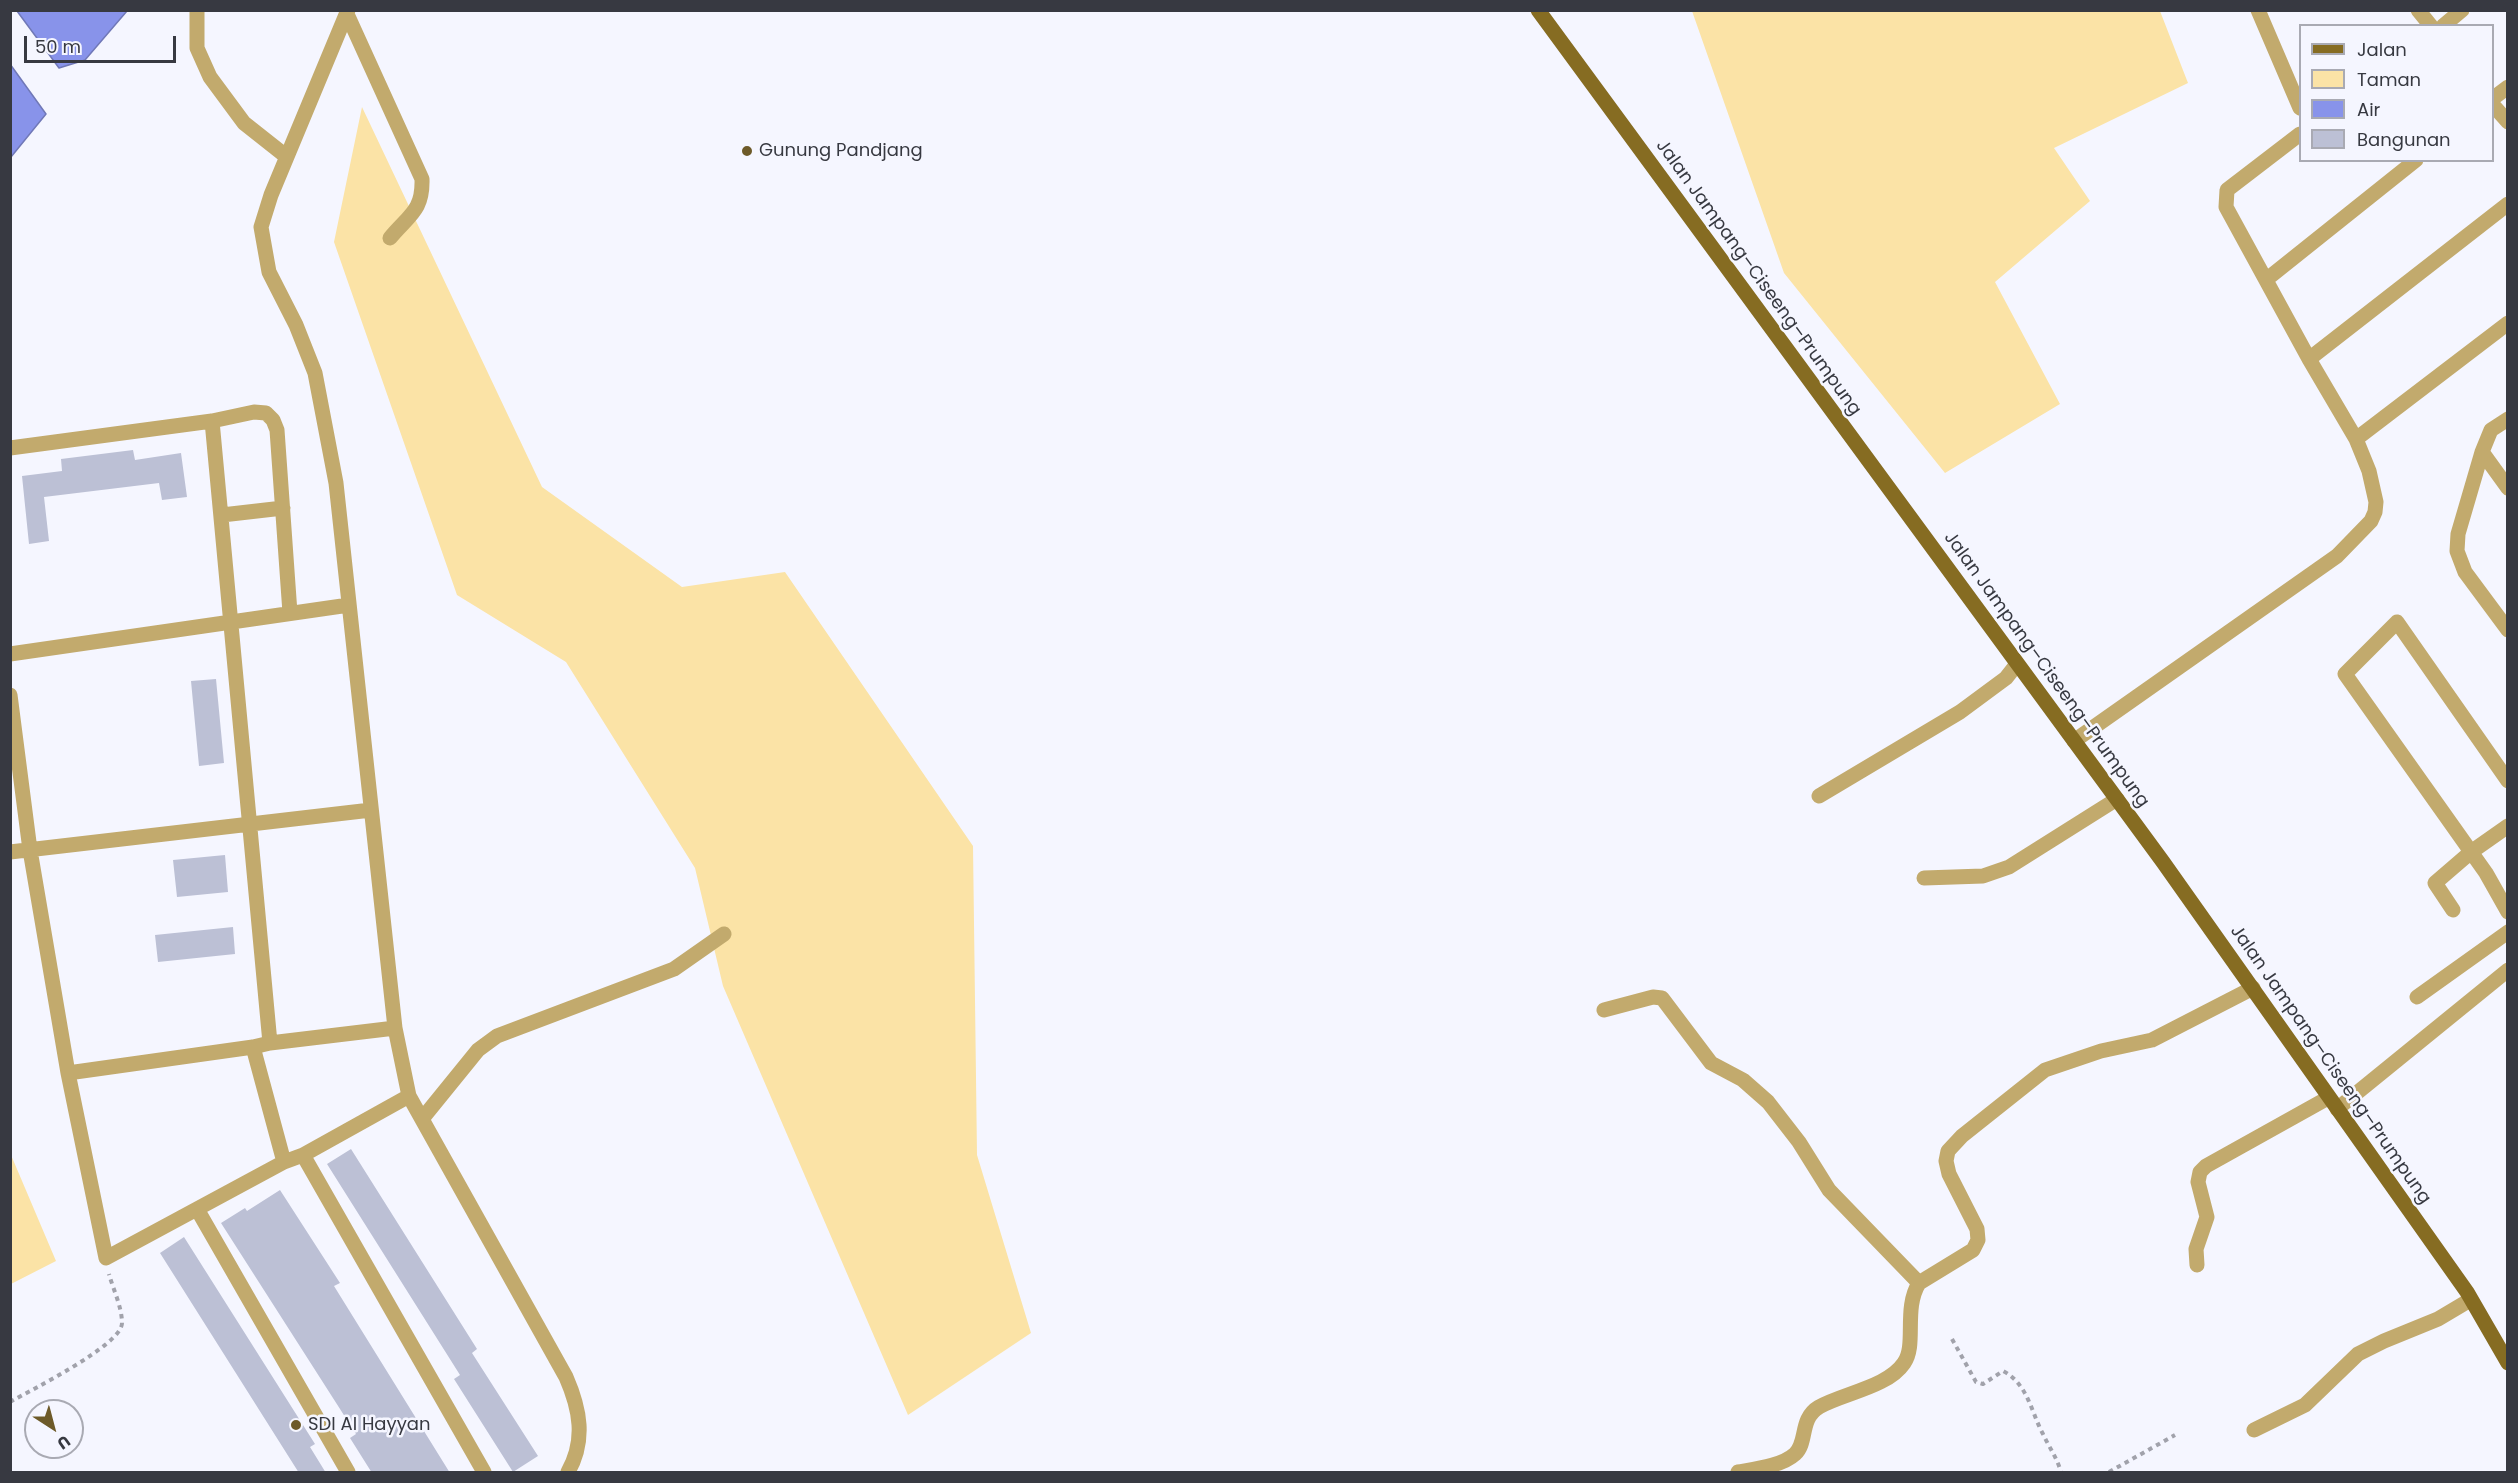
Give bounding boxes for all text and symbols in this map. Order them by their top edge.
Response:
scale bar [27,24,178,62]
legend [2299,24,2494,162]
text: 50 m [35,34,81,59]
text: Jalan [2357,37,2407,62]
text: Taman [2357,67,2421,92]
text: Air [2357,97,2380,122]
text: Bangunan [2357,127,2451,152]
street label: Jalan Jampang–Ciseeng–Prumpung [1651,136,1865,420]
place label: Gunung Pandjang [759,140,923,162]
marker: Gunung Pandjang [740,144,754,158]
street label: Jalan Jampang–Ciseeng–Prumpung [1939,528,2153,812]
street label: Jalan Jampang–Ciseeng–Prumpung [2225,921,2435,1209]
north arrow [24,1399,84,1459]
place label: SDI Al Hayyan [308,1414,430,1436]
marker: SDI Al Hayyan [289,1418,303,1432]
text: U [52,1430,75,1455]

